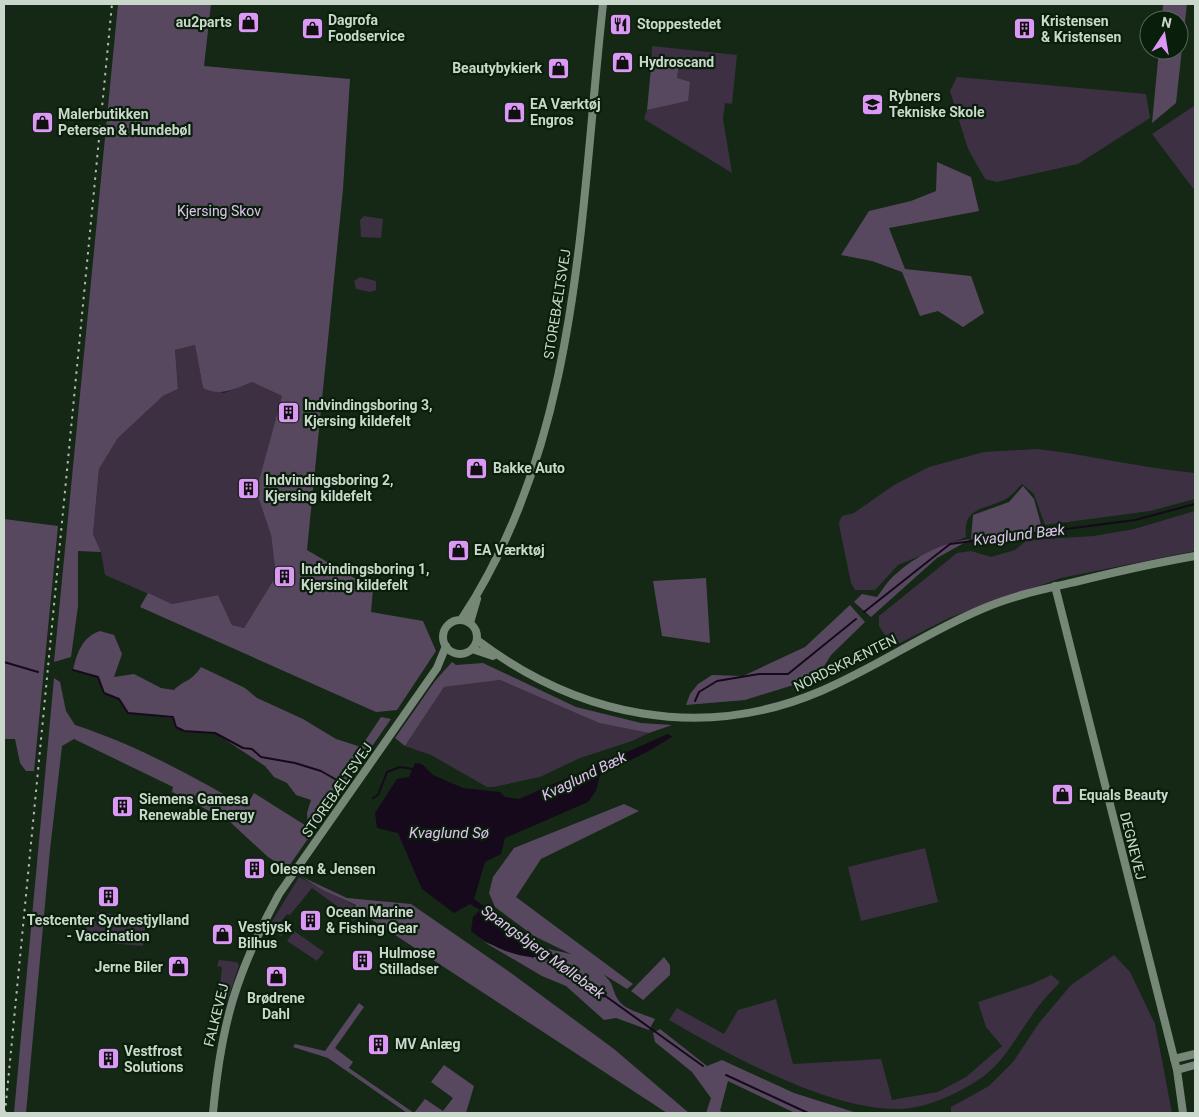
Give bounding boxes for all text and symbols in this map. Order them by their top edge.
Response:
shop icon: au2parts [236,10,260,34]
north arrow [1139,10,1189,60]
place label: Dagrofa Foodservice [328,12,405,44]
restaurant icon: Stoppestedet [609,12,633,36]
place label: Kristensen & Kristensen [1041,13,1122,45]
text: N [1160,13,1173,31]
place label: au2parts [176,14,232,30]
shop icon: Dagrofa Foodservice [300,16,324,40]
place label: Stoppestedet [637,16,721,32]
building icon: Kristensen & Kristensen [1013,17,1037,41]
shop icon: Hydroscand [611,50,635,74]
place label: Hydroscand [639,54,714,70]
shop icon: Beautybykierk [546,56,570,80]
place label: Beautybykierk [452,60,543,76]
place label: Rybners Tekniske Skole [889,88,985,120]
school or university icon: Rybners Tekniske Skole [861,92,885,116]
place label: EA Værktøj Engros [530,96,601,128]
shop icon: EA Værktøj Engros [502,100,526,124]
place label: Malerbutikken Petersen & Hundebøl [58,106,191,138]
shop icon: Malerbutikken Petersen & Hundebøl [30,110,54,134]
park label: Kjersing Skov [177,203,261,219]
street label: STOREBÆLTSVEJ [540,248,574,360]
place label: Indvindingsboring 3, Kjersing kildefelt [304,397,433,429]
building icon: Indvindingsboring 3, Kjersing kildefelt [276,401,300,425]
shop icon: Bakke Auto [465,456,489,480]
place label: Bakke Auto [493,460,565,476]
place label: Indvindingsboring 2, Kjersing kildefelt [265,472,394,504]
building icon: Indvindingsboring 2, Kjersing kildefelt [237,476,261,500]
water label: Kvaglund Bæk [972,520,1066,550]
shop icon: EA Værktøj [446,538,470,562]
place label: EA Værktøj [474,542,545,558]
place label: Indvindingsboring 1, Kjersing kildefelt [301,561,430,593]
building icon: Indvindingsboring 1, Kjersing kildefelt [273,565,297,589]
street label: NORDSKRÆNTEN [791,631,899,695]
street label: STOREBÆLTSVEJ [299,740,375,840]
water label: Kvaglund Bæk [539,747,630,804]
shop icon: Equals Beauty [1051,783,1075,807]
place label: Equals Beauty [1079,787,1169,803]
place label: Siemens Gamesa Renewable Energy [139,791,256,823]
building icon: Siemens Gamesa Renewable Energy [111,795,135,819]
street label: DEGNEVEJ [1117,810,1149,882]
water label: Kvaglund Sø [409,824,489,842]
building icon: Olesen & Jensen [242,857,266,881]
place label: Olesen & Jensen [270,861,376,877]
building icon: Testcenter Sydvestjylland - Vaccination [96,885,120,909]
water label: Spangsbjerg Møllebæk [478,901,609,1003]
place label: Ocean Marine & Fishing Gear [326,904,418,936]
building icon: Ocean Marine & Fishing Gear [298,908,322,932]
place label: Testcenter Sydvestjylland - Vaccination [27,912,189,944]
place label: Vestjysk Bilhus [238,919,292,951]
shop icon: Vestjysk Bilhus [210,923,234,947]
place label: Hulmose Stilladser [379,945,439,977]
building icon: Hulmose Stilladser [351,949,375,973]
shop icon: Jerne Biler [167,955,191,979]
place label: Jerne Biler [95,959,163,975]
shop icon: Brødrene Dahl [264,964,288,988]
street label: FALKEVEJ [200,982,232,1048]
place label: Brødrene Dahl [247,990,305,1022]
building icon: MV Anlæg [367,1032,391,1056]
place label: MV Anlæg [395,1036,460,1052]
place label: Vestfrost Solutions [124,1043,183,1075]
building icon: Vestfrost Solutions [96,1047,120,1071]

